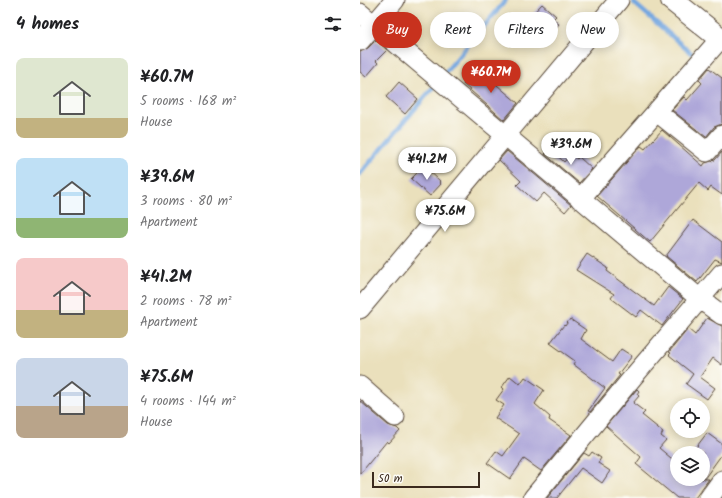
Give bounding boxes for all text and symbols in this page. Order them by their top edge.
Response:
text: 4 homes [16,11,79,38]
chip: Buy [372,12,422,48]
chip: Rent [430,12,486,48]
chip: Filters [494,12,558,48]
chip: New [566,12,619,48]
icon: filters [322,13,344,35]
pin: ¥60.7M [458,60,524,94]
text: ¥60.7M [471,62,511,83]
text: ¥60.7M [140,64,193,91]
icon: home [48,74,96,122]
text: 5 rooms · 168 m² [140,91,236,112]
text: House [140,112,172,133]
pin: ¥39.6M [538,132,604,166]
text: ¥39.6M [550,134,592,155]
pin: ¥41.2M [394,147,460,181]
text: ¥41.2M [407,149,447,170]
text: ¥39.6M [140,164,194,191]
icon: home [48,174,96,222]
text: 3 rooms · 80 m² [140,191,232,212]
pin: ¥75.6M [412,199,478,233]
text: ¥75.6M [425,201,465,222]
text: Apartment [140,212,198,233]
text: ¥41.2M [140,264,192,291]
icon: home [48,274,96,322]
text: 2 rooms · 78 m² [140,291,232,312]
text: Apartment [140,312,198,333]
text: ¥75.6M [140,364,193,391]
icon: home [48,374,96,422]
text: 4 rooms · 144 m² [140,391,236,412]
map controls [670,398,710,486]
button: locate [670,398,710,438]
text: House [140,412,172,433]
button: layers [670,446,710,486]
scale bar [372,470,480,489]
text: 50 m [378,470,403,488]

